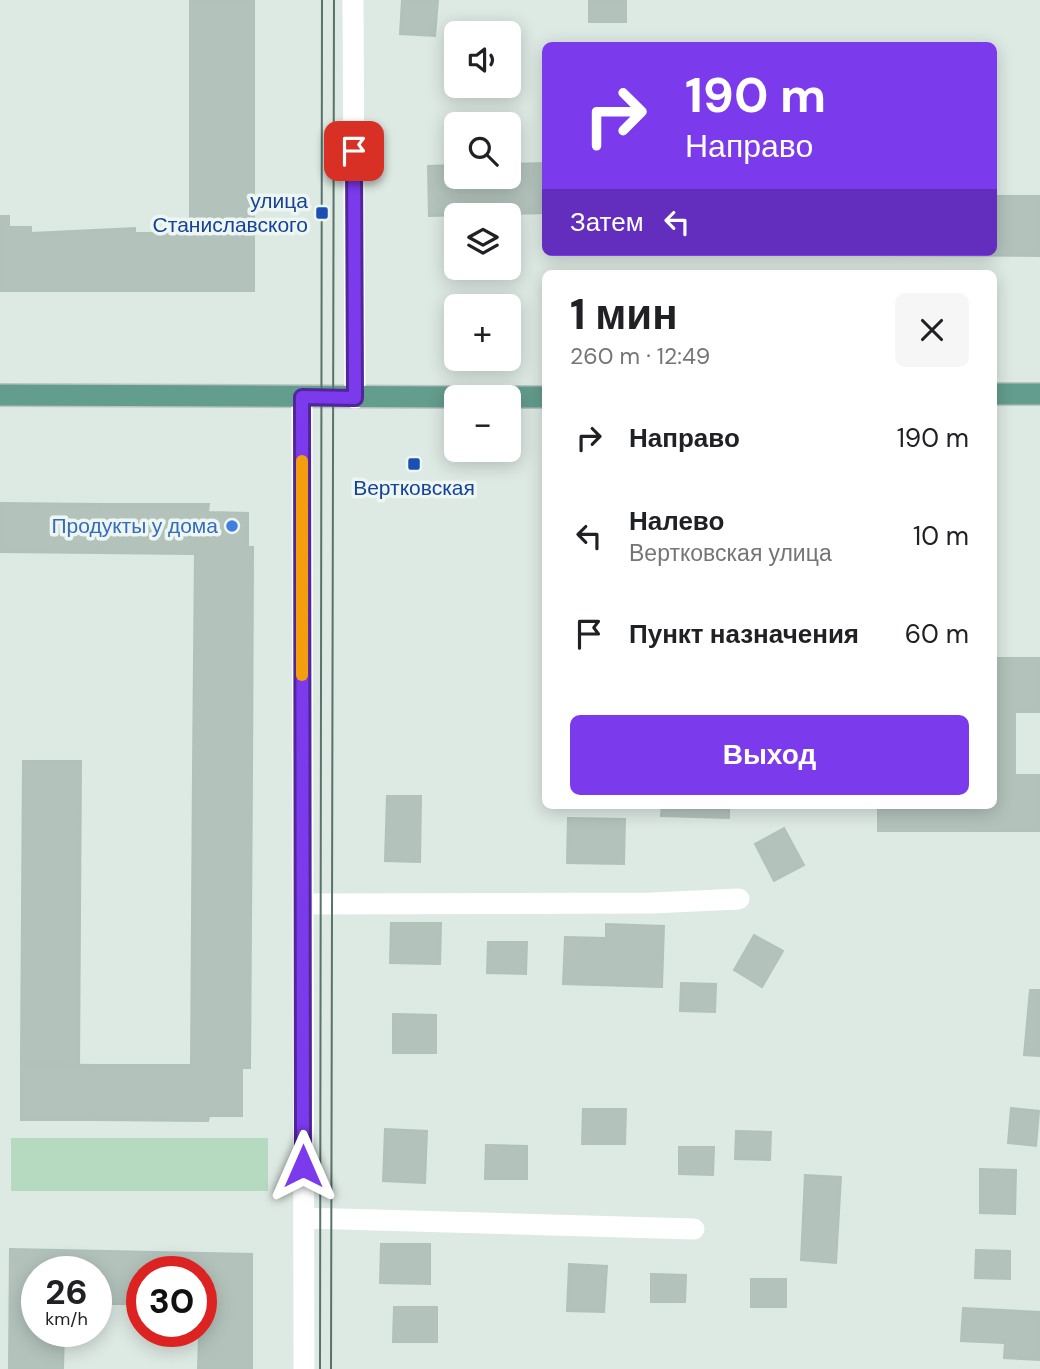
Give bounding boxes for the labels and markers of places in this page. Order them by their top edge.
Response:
pin [324,121,384,181]
place label: улица Станиславского [153,187,308,239]
marker: улица Станиславского [314,205,330,221]
marker: Вертковская [406,456,422,472]
place label: Вертковская [353,474,475,502]
place label: Продукты у дома [51,512,218,540]
marker: Продукты у дома [224,518,240,534]

